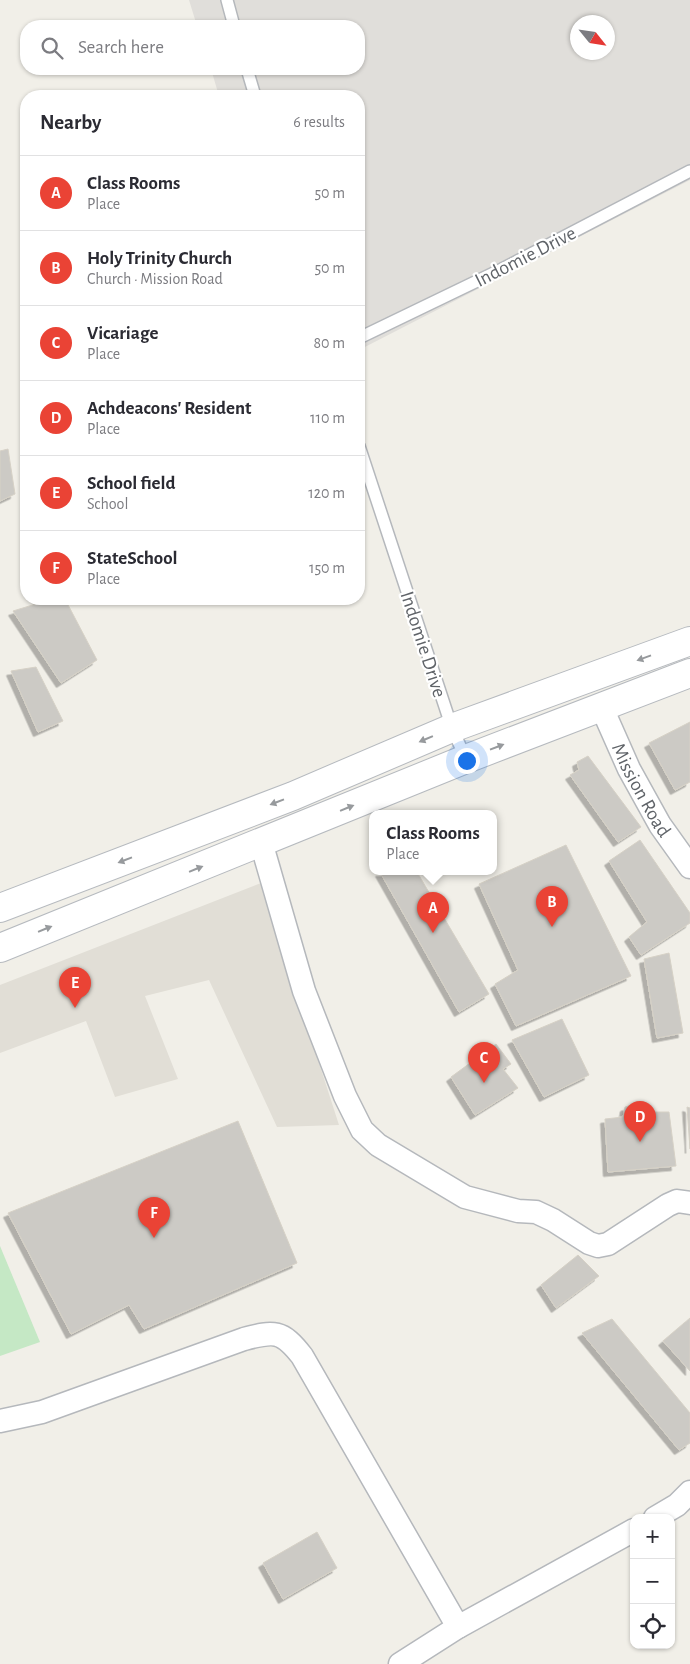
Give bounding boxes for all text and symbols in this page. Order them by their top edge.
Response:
north arrow [570,15,615,60]
search box [20,20,365,75]
icon: search [38,34,66,62]
text: Search here [78,38,164,57]
text: Nearby [40,112,101,133]
text: 6 results [293,114,345,130]
text: Class Rooms [87,174,180,193]
text: A [51,185,61,201]
text: 50 m [314,185,345,201]
text: Place [87,196,120,212]
street label: Indomie Drive [472,223,579,291]
text: Holy Trinity Church [87,249,232,268]
text: B [51,260,61,276]
text: 50 m [314,260,345,276]
text: Church · Mission Road [87,271,223,287]
text: Vicariage [87,324,158,343]
text: C [52,335,60,351]
text: 80 m [314,335,345,351]
text: Place [87,346,120,362]
text: Achdeacons' Resident [87,399,251,418]
text: D [51,410,61,426]
text: 110 m [310,410,345,426]
text: Place [87,421,120,437]
text: School field [87,474,175,493]
text: E [52,485,60,501]
text: 120 m [308,485,345,501]
text: School [87,496,128,512]
text: StateSchool [87,549,178,568]
text: F [52,560,60,576]
text: 150 m [309,560,345,576]
text: Place [87,571,120,587]
street label: Indomie Drive [396,589,450,700]
one-way arrow [636,654,651,662]
one-way arrow [419,735,433,743]
street label: Mission Road [608,740,674,841]
one-way arrow [490,743,505,750]
your location [454,748,480,774]
one-way arrow [269,799,284,806]
one-way arrow [339,803,354,811]
popup [369,810,497,875]
text: Class Rooms [386,824,480,843]
text: Place [386,846,420,862]
one-way arrow [117,856,132,864]
one-way arrow [189,865,204,873]
pin: B [536,886,568,927]
pin: A [417,892,449,933]
one-way arrow [38,925,52,933]
pin: E [59,967,91,1008]
pin: C [468,1042,500,1083]
pin: D [624,1101,656,1142]
pin: F [138,1197,170,1238]
map controls [630,1514,675,1649]
button: + [630,1514,675,1559]
button: − [630,1559,675,1604]
button: locate [630,1604,675,1649]

